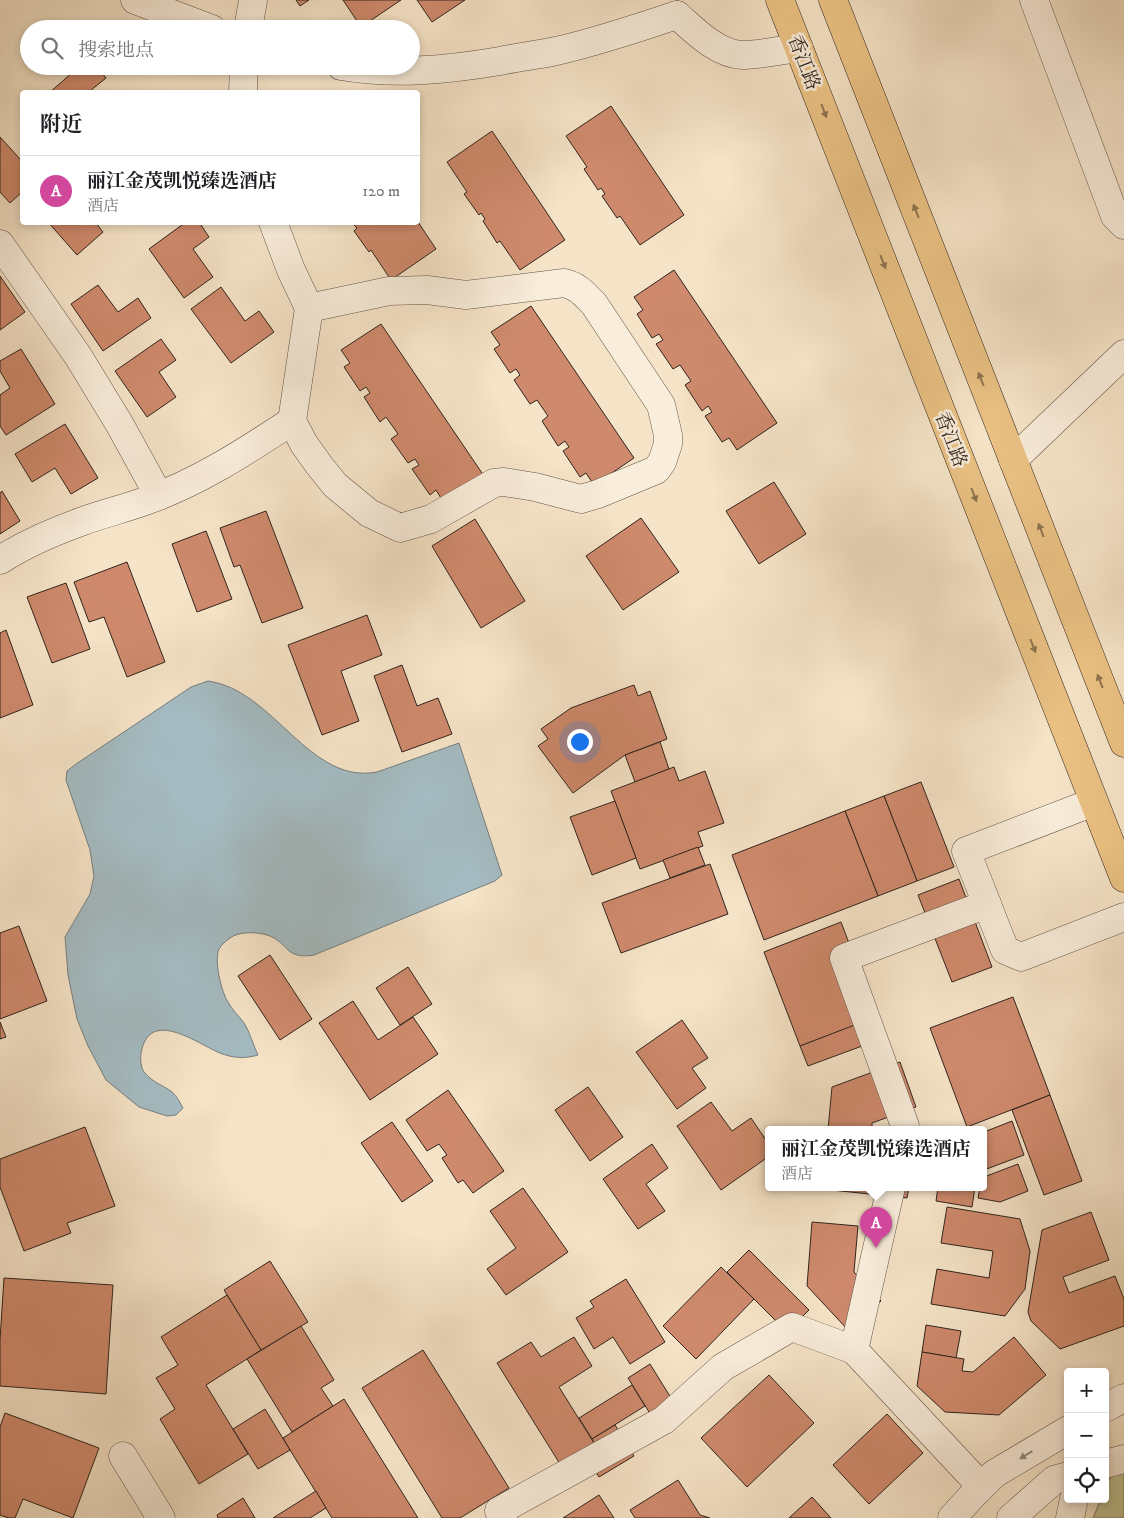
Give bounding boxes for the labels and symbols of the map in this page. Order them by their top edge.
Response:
street label: 香江路 [783,32,825,93]
one-way arrow [820,103,828,118]
one-way arrow [912,203,920,218]
one-way arrow [879,255,887,270]
one-way arrow [977,371,985,386]
street label: 香江路 [930,409,972,470]
one-way arrow [970,488,978,503]
one-way arrow [1036,523,1044,537]
one-way arrow [1029,639,1037,654]
one-way arrow [1096,673,1104,688]
your location [567,729,593,755]
pin: A [860,1207,892,1248]
one-way arrow [1019,1451,1032,1460]

